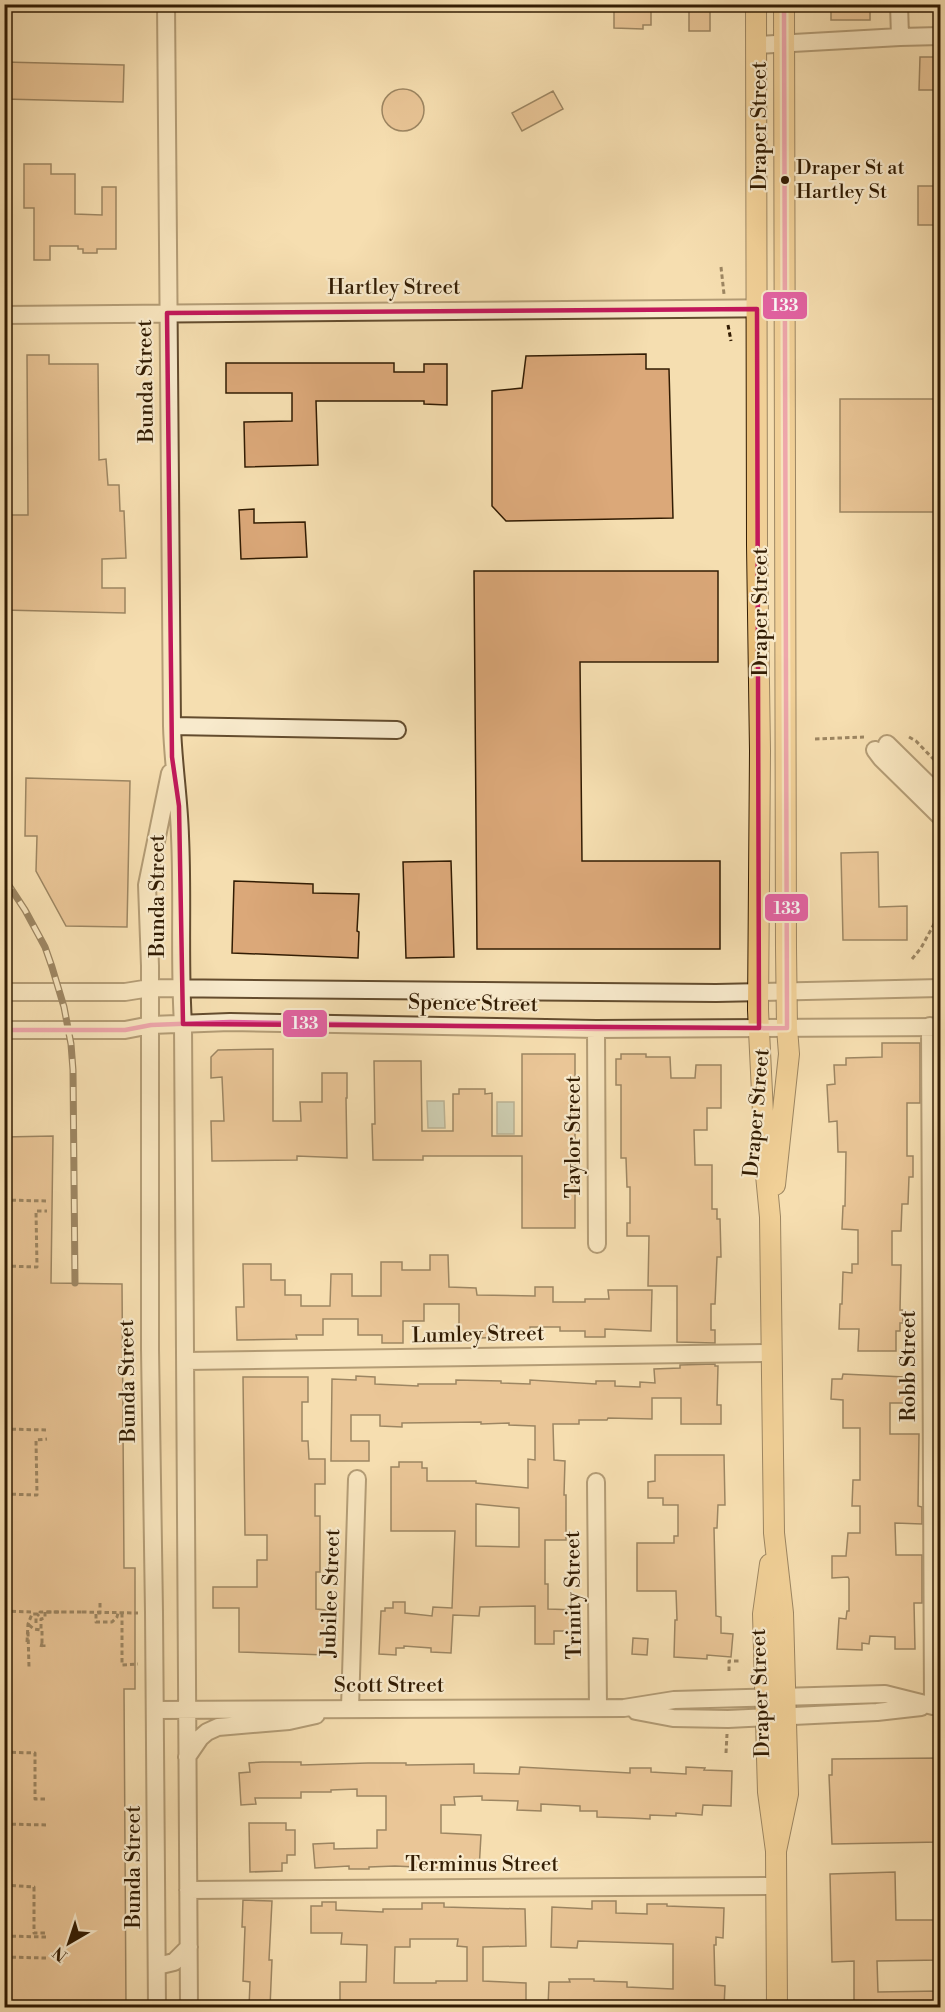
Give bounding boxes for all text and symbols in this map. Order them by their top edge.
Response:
street label: Draper Street [747,61,773,191]
place label: Draper St at Hartley St [796,156,905,205]
marker: Draper St at Hartley St [779,174,791,186]
street label: Hartley Street [327,275,461,301]
line badge: 133 [762,291,808,320]
text: 133 [772,296,799,316]
street label: Bunda Street [132,319,160,444]
street label: Draper Street [748,547,774,677]
street label: Bunda Street [145,834,171,959]
line badge: 133 [764,893,809,922]
text: 133 [774,899,801,919]
street label: Spence Street [408,990,539,1018]
line badge: 133 [282,1009,328,1038]
text: 133 [292,1014,319,1034]
street label: Draper Street [738,1047,776,1178]
street label: Taylor Street [561,1075,587,1198]
street label: Robb Street [896,1310,922,1422]
street label: Bunda Street [114,1319,142,1444]
street label: Lumley Street [411,1321,545,1349]
street label: Jubilee Street [316,1528,346,1659]
street label: Trinity Street [560,1530,588,1659]
street label: Draper Street [746,1627,776,1758]
street label: Scott Street [334,1673,445,1699]
street label: Bunda Street [121,1805,147,1930]
street label: Terminus Street [405,1852,559,1878]
north arrow [39,1913,99,1973]
text: N [49,1942,71,1966]

